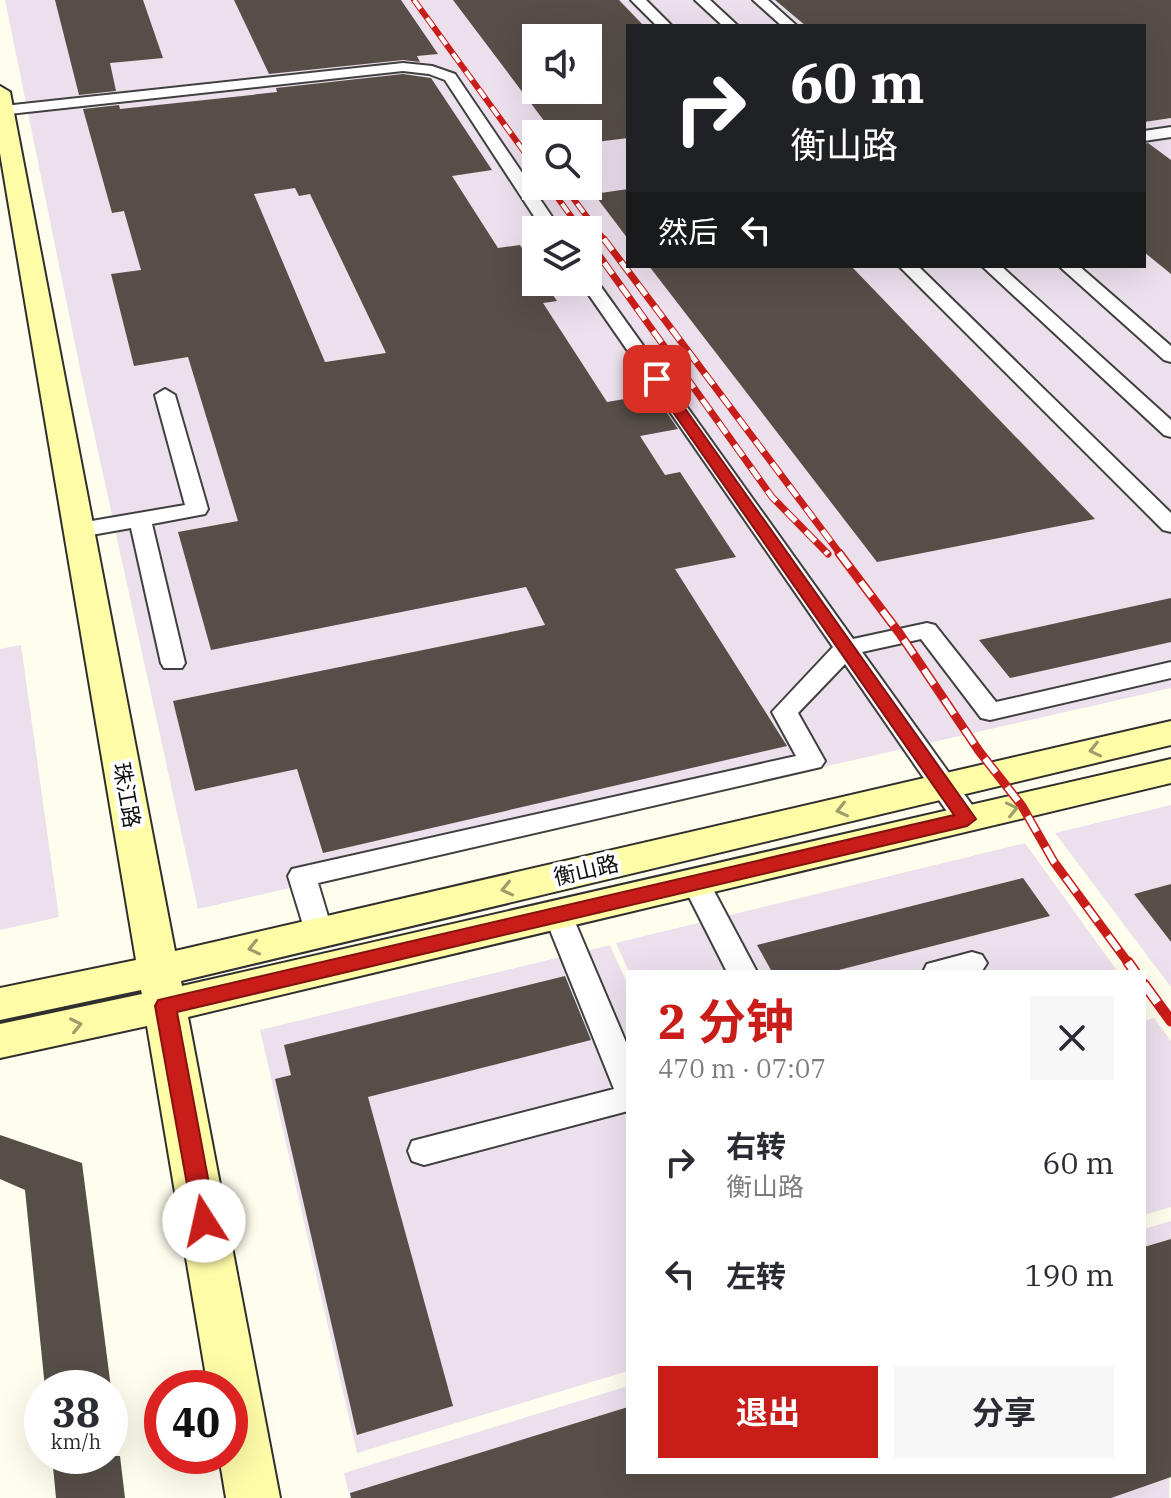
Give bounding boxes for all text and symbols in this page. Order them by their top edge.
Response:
map controls [522,24,602,296]
button: sound [522,24,602,104]
text: 60 m [790,46,925,118]
icon: right [658,56,762,160]
button: search [522,120,602,200]
text: 衡山路 [790,121,898,168]
icon: left [734,208,778,252]
text: 然后 [658,212,718,251]
button: layers [522,216,602,296]
pin [623,345,691,413]
icon: arrive [635,357,679,401]
one-way arrow [1089,741,1102,758]
street label: 珠江路 [107,760,148,830]
one-way arrow [836,801,849,818]
one-way arrow [1004,801,1018,818]
street label: 衡山路 [550,848,621,891]
one-way arrow [501,879,514,896]
one-way arrow [248,939,261,956]
text: 2 分钟 [658,990,794,1052]
button: close [1030,996,1114,1080]
one-way arrow [69,1017,83,1034]
text: 470 m · 07:07 [658,1051,826,1085]
text: 右转 [726,1126,786,1165]
icon: right [658,1140,702,1184]
text: 60 m [1042,1143,1114,1182]
text: 衡山路 [726,1169,804,1203]
position arrow [162,1179,246,1263]
icon: left [658,1252,702,1296]
text: 190 m [1024,1255,1114,1294]
text: 左转 [726,1256,786,1295]
button: 退出 [658,1366,878,1458]
button: 分享 [894,1366,1114,1458]
speed limit sign: 40 [144,1370,248,1474]
text: 38 [52,1386,100,1438]
text: km/h [51,1428,101,1455]

